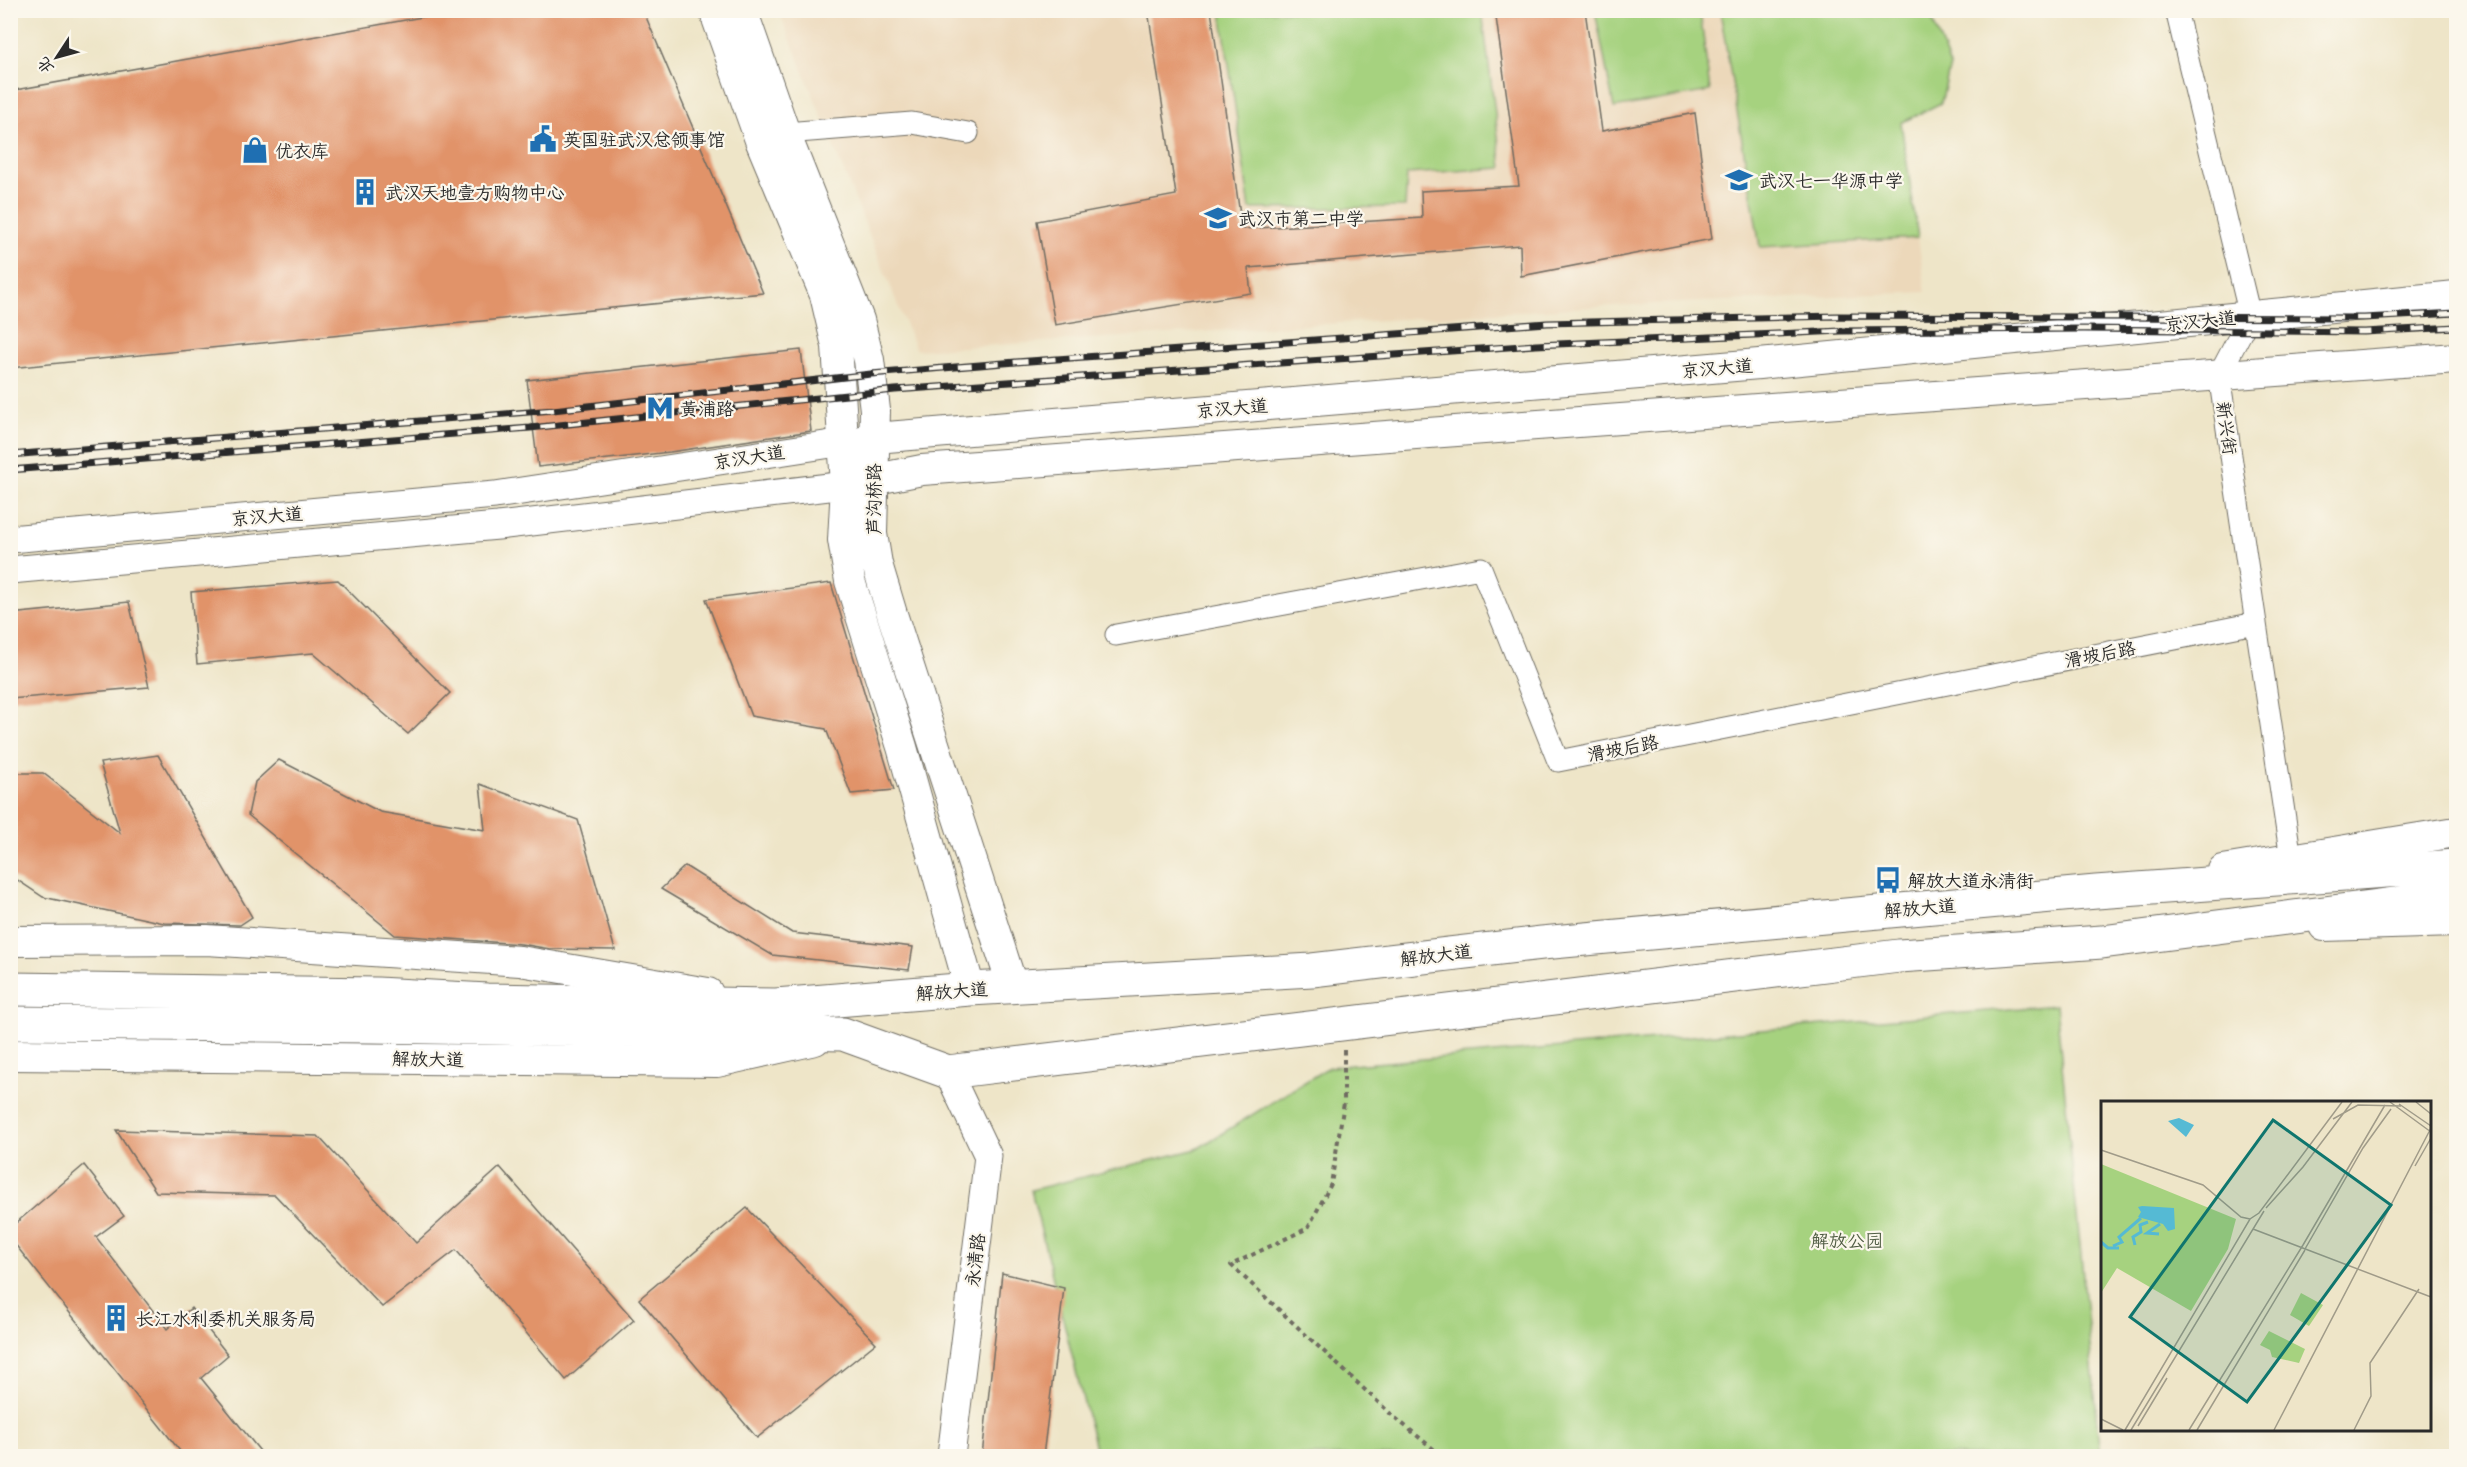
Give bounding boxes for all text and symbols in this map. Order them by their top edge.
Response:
north arrow [27,27,87,87]
text: 北 [31,53,58,79]
public building icon: 英国驻武汉总领事馆 [528,124,558,154]
place label: 英国驻武汉总领事馆 [563,127,725,152]
shop icon: 优衣库 [240,135,270,165]
place label: 优衣库 [275,138,329,163]
school or university icon: 武汉七一华源中学 [1724,165,1754,195]
place label: 武汉七一华源中学 [1759,168,1903,193]
building icon: 武汉天地壹方购物中心 [350,177,380,207]
place label: 武汉天地壹方购物中心 [385,180,565,205]
school or university icon: 武汉市第二中学 [1203,203,1233,233]
place label: 武汉市第二中学 [1238,206,1364,231]
street label: 京汉大道 [2163,305,2237,337]
street label: 京汉大道 [1680,352,1754,384]
street label: 京汉大道 [1195,392,1269,424]
metro station icon: 黄浦路 [645,393,675,423]
place label: 黄浦路 [680,396,734,421]
street label: 新兴街 [2211,400,2243,456]
street label: 京汉大道 [711,439,787,475]
street label: 芦沟桥路 [861,463,886,535]
street label: 京汉大道 [230,500,304,532]
street label: 滑坡后路 [2062,635,2138,673]
street label: 滑坡后路 [1585,729,1661,767]
bus stop icon: 解放大道永清街 [1873,865,1903,895]
place label: 解放大道永清街 [1908,868,2034,893]
street label: 解放大道 [1883,892,1957,924]
street label: 解放大道 [1399,938,1473,972]
street label: 解放大道 [915,976,989,1006]
street label: 解放大道 [392,1046,464,1072]
inset map [2101,1101,2431,1431]
park label: 解放公园 [1811,1228,1883,1253]
street label: 永清路 [959,1232,991,1288]
building icon: 长江水利委机关服务局 [101,1303,131,1333]
place label: 长江水利委机关服务局 [136,1306,316,1331]

